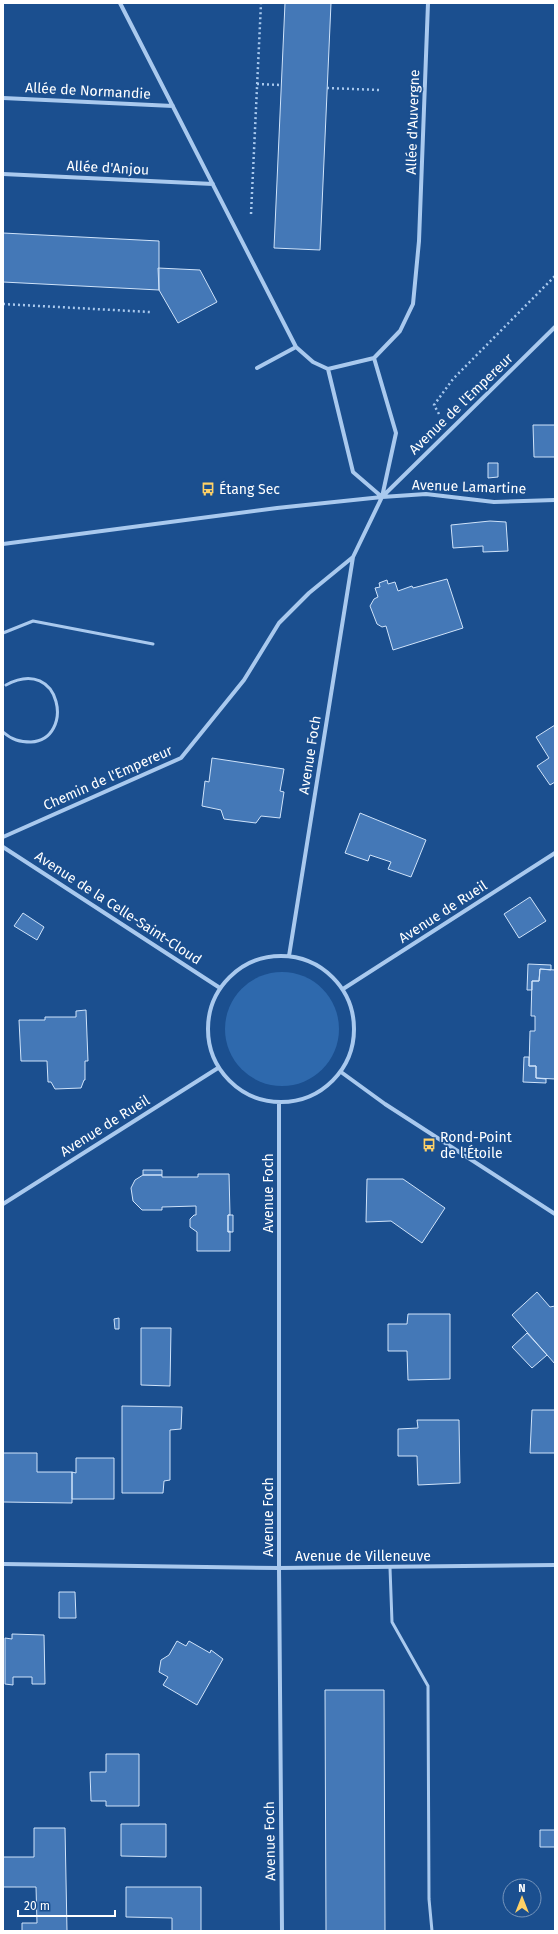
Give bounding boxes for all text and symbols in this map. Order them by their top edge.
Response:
street label: Allée d'Auvergne [403,69,423,175]
street label: Allée de Normandie [25,79,151,103]
street label: Allée d'Anjou [66,157,150,179]
street label: Avenue de l'Empereur [405,349,517,458]
street label: Avenue Lamartine [411,477,527,497]
place label: Étang Sec [219,480,280,498]
bus stop icon: Étang Sec [200,481,216,497]
street label: Avenue Foch [295,714,325,796]
street label: Chemin de l'Empereur [41,742,176,814]
street label: Avenue de la Celle-Saint-Cloud [31,848,205,968]
street label: Avenue de Rueil [396,877,490,947]
street label: Avenue de Rueil [57,1092,153,1160]
place label: Rond-Point de l'Étoile [440,1129,513,1162]
bus stop icon: Rond-Point de l'Étoile [421,1137,437,1153]
street label: Avenue Foch [260,1153,277,1233]
street label: Avenue Foch [260,1477,277,1557]
street label: Avenue de Villeneuve [295,1548,431,1565]
street label: Avenue Foch [261,1801,279,1881]
north arrow [502,1878,542,1918]
text: N [518,1882,526,1895]
scale bar [18,1892,115,1918]
text: 20 m [24,1899,50,1913]

